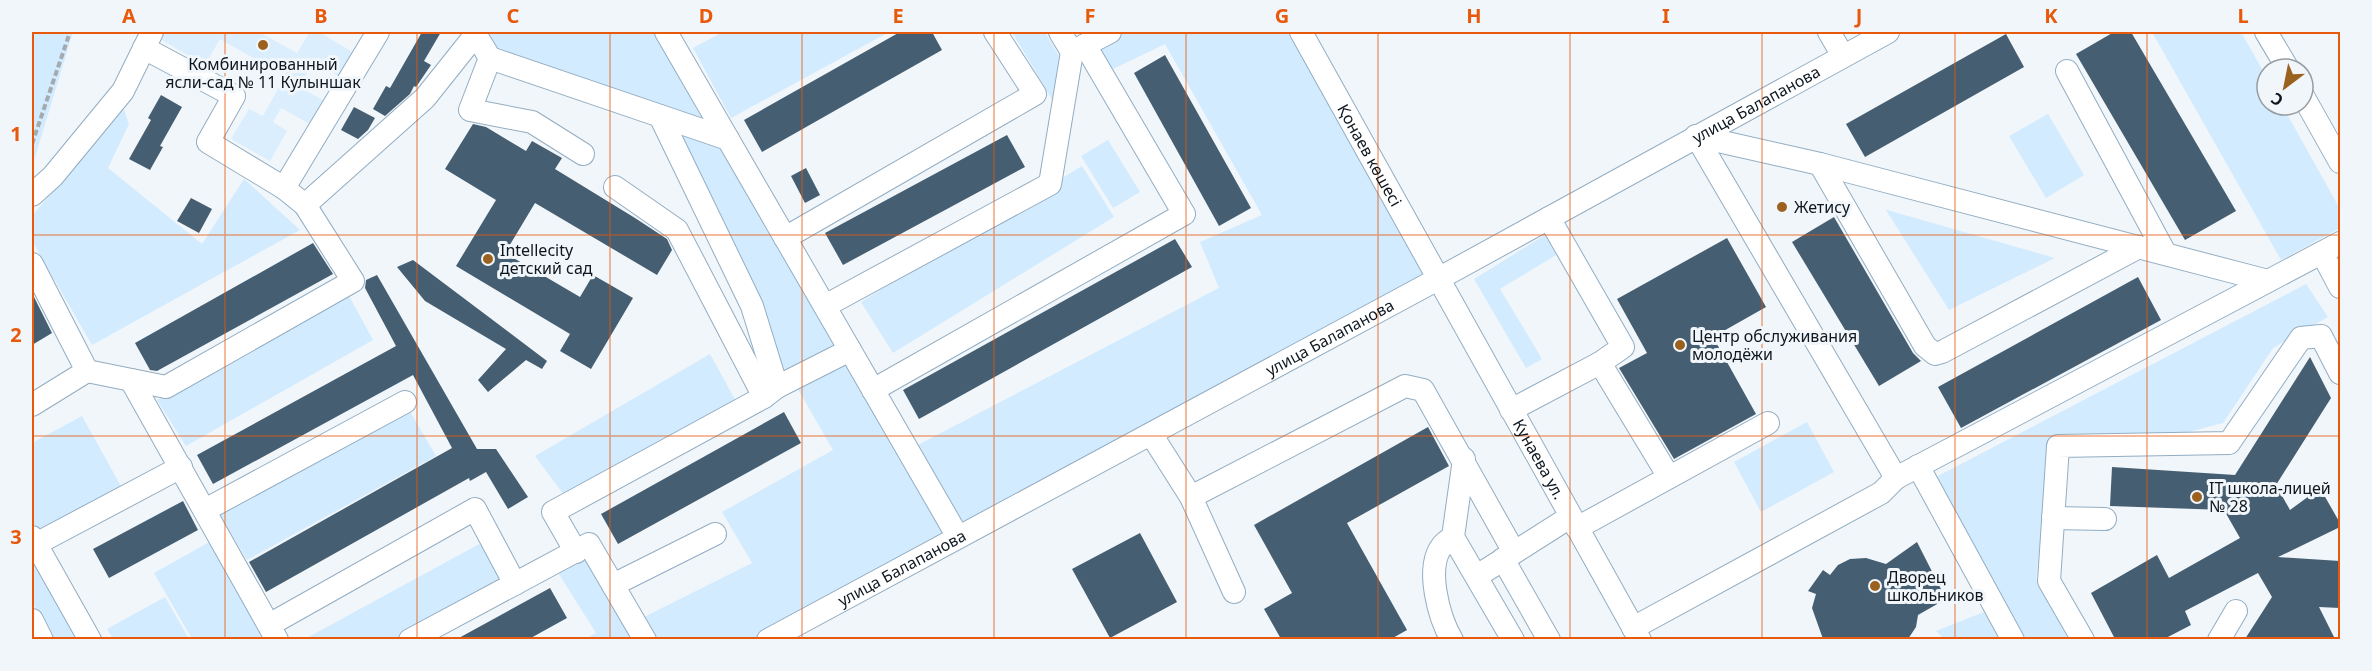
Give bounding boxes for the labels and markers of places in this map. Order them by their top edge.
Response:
marker: Комбинированный ясли-сад № 11 Кулыншак [256,38,270,52]
place label: Комбинированный ясли-сад № 11 Кулыншак [165,53,361,93]
place label: Жетису [1794,196,1851,218]
marker: Жетису [1775,200,1789,214]
place label: Intellecity детский сад [500,239,593,279]
marker: Intellecity детский сад [481,252,495,266]
place label: Центр обслуживания молодёжи [1692,325,1857,365]
marker: Центр обслуживания молодёжи [1673,338,1687,352]
place label: IT школа-лицей № 28 [2209,477,2331,517]
marker: IT школа-лицей № 28 [2190,490,2204,504]
place label: Дворец школьников [1887,566,1984,606]
marker: Дворец школьников [1868,579,1882,593]

